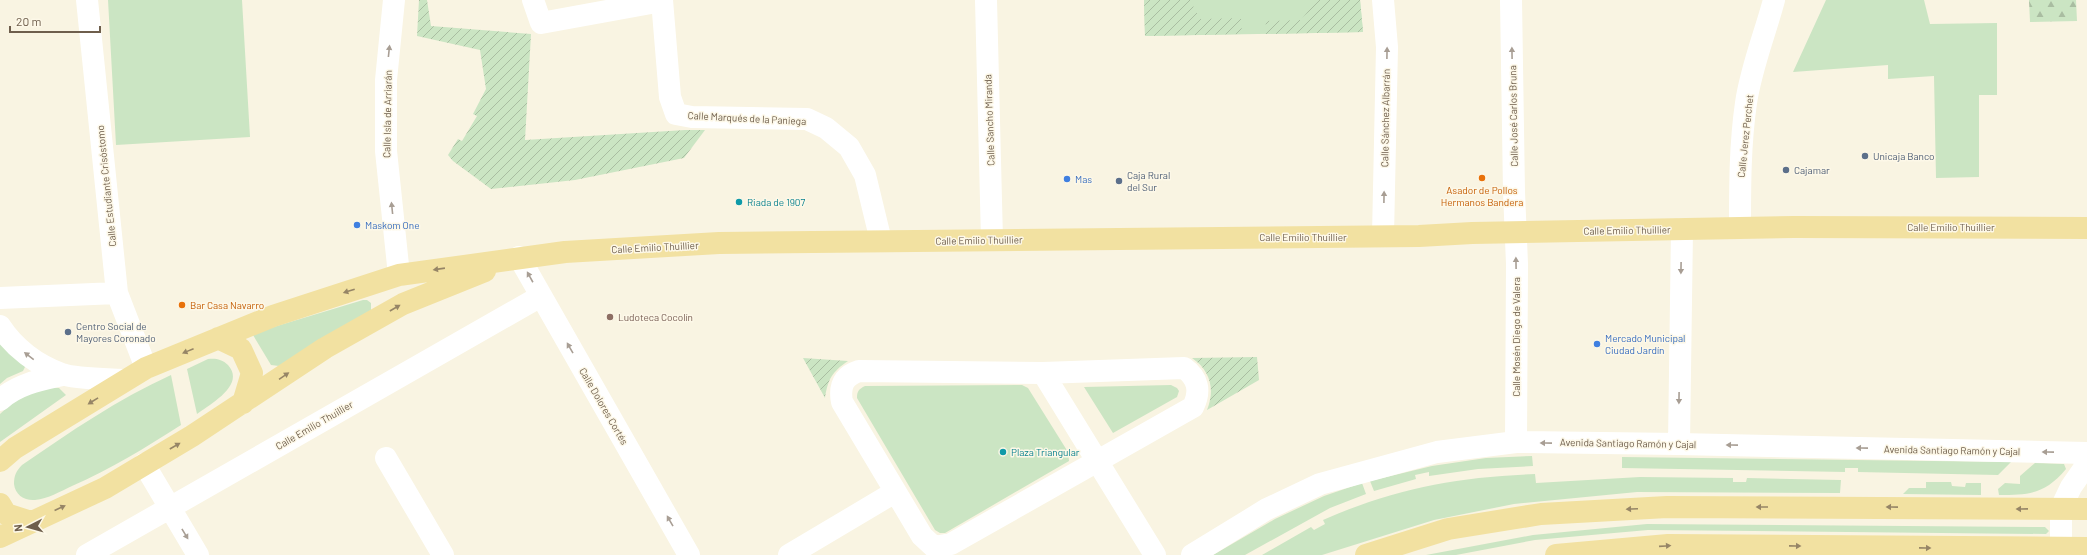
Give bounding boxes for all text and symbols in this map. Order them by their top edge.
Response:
scale bar [10,8,100,34]
text: 20 m [16,14,42,28]
one-way arrow [386,45,392,57]
one-way arrow [1384,46,1390,59]
one-way arrow [1509,46,1515,59]
street label: Calle José Carlos Bruna [1506,65,1520,167]
street label: Calle Sánchez Albarrán [1378,69,1392,167]
street label: Calle Isla de Arriarán [380,70,394,158]
street label: Calle Sancho Miranda [981,74,997,166]
street label: Calle Jerez Perchet [1735,93,1755,178]
street label: Calle Marqués de la Paniega [687,109,807,127]
street label: Calle Estudiante Crisóstomo [94,125,118,247]
place label: Unicaja Banco [1873,150,1935,162]
marker: Unicaja Banco [1860,151,1870,161]
place label: Cajamar [1794,164,1830,176]
marker: Cajamar [1781,165,1791,175]
place label: Caja Rural del Sur [1127,169,1170,193]
place label: Mas [1075,173,1092,185]
marker: Asador de Pollos Hermanos Bandera [1477,173,1487,183]
marker: Mas [1062,174,1072,184]
marker: Caja Rural del Sur [1114,176,1124,186]
place label: Asador de Pollos Hermanos Bandera [1441,184,1523,208]
one-way arrow [1381,190,1387,203]
place label: Riada de 1907 [747,196,806,208]
marker: Riada de 1907 [734,197,744,207]
one-way arrow [389,202,395,214]
place label: Maskom One [365,219,419,231]
marker: Maskom One [352,220,362,230]
street label: Calle Emilio Thuillier [1907,221,1995,233]
street label: Calle Emilio Thuillier [1583,223,1671,237]
street label: Calle Emilio Thuillier [1259,231,1347,243]
street label: Calle Emilio Thuillier [935,233,1023,247]
street label: Calle Emilio Thuillier [611,239,699,255]
one-way arrow [1513,257,1520,269]
one-way arrow [1678,262,1684,275]
one-way arrow [433,266,445,272]
one-way arrow [526,271,533,282]
street label: Calle Mosén Diego de Valera [1510,277,1522,397]
one-way arrow [342,289,354,295]
place label: Bar Casa Navarro [190,299,264,311]
marker: Bar Casa Navarro [177,300,187,310]
one-way arrow [389,305,401,312]
place label: Ludoteca Cocolín [618,311,693,323]
marker: Ludoteca Cocolín [605,312,615,322]
place label: Centro Social de Mayores Coronado [76,320,156,344]
marker: Centro Social de Mayores Coronado [63,327,73,337]
place label: Mercado Municipal Ciudad Jardín [1605,332,1685,356]
marker: Mercado Municipal Ciudad Jardín [1592,339,1602,349]
one-way arrow [567,342,574,354]
one-way arrow [182,348,193,354]
one-way arrow [23,352,34,360]
street label: Calle Dolores Cortés [577,365,631,447]
one-way arrow [279,372,289,380]
one-way arrow [1676,392,1682,405]
one-way arrow [87,397,99,404]
street label: Calle Emilio Thuillier [273,398,355,452]
street label: Avenida Santiago Ramón y Cajal [1560,436,1696,450]
one-way arrow [1539,440,1552,446]
one-way arrow [1725,442,1738,448]
one-way arrow [169,443,180,450]
street label: Avenida Santiago Ramón y Cajal [1884,443,2020,457]
one-way arrow [1855,445,1868,451]
place label: Plaza Triangular [1011,446,1080,458]
marker: Plaza Triangular [998,447,1008,457]
one-way arrow [2041,449,2054,455]
one-way arrow [1755,504,1768,510]
one-way arrow [1885,504,1898,510]
one-way arrow [55,505,67,511]
one-way arrow [1625,506,1638,512]
one-way arrow [2015,506,2028,512]
north arrow [8,507,48,547]
one-way arrow [666,515,673,527]
text: N [11,524,24,532]
one-way arrow [182,528,189,540]
one-way arrow [1659,542,1671,549]
one-way arrow [1789,543,1802,549]
one-way arrow [1919,545,1932,551]

